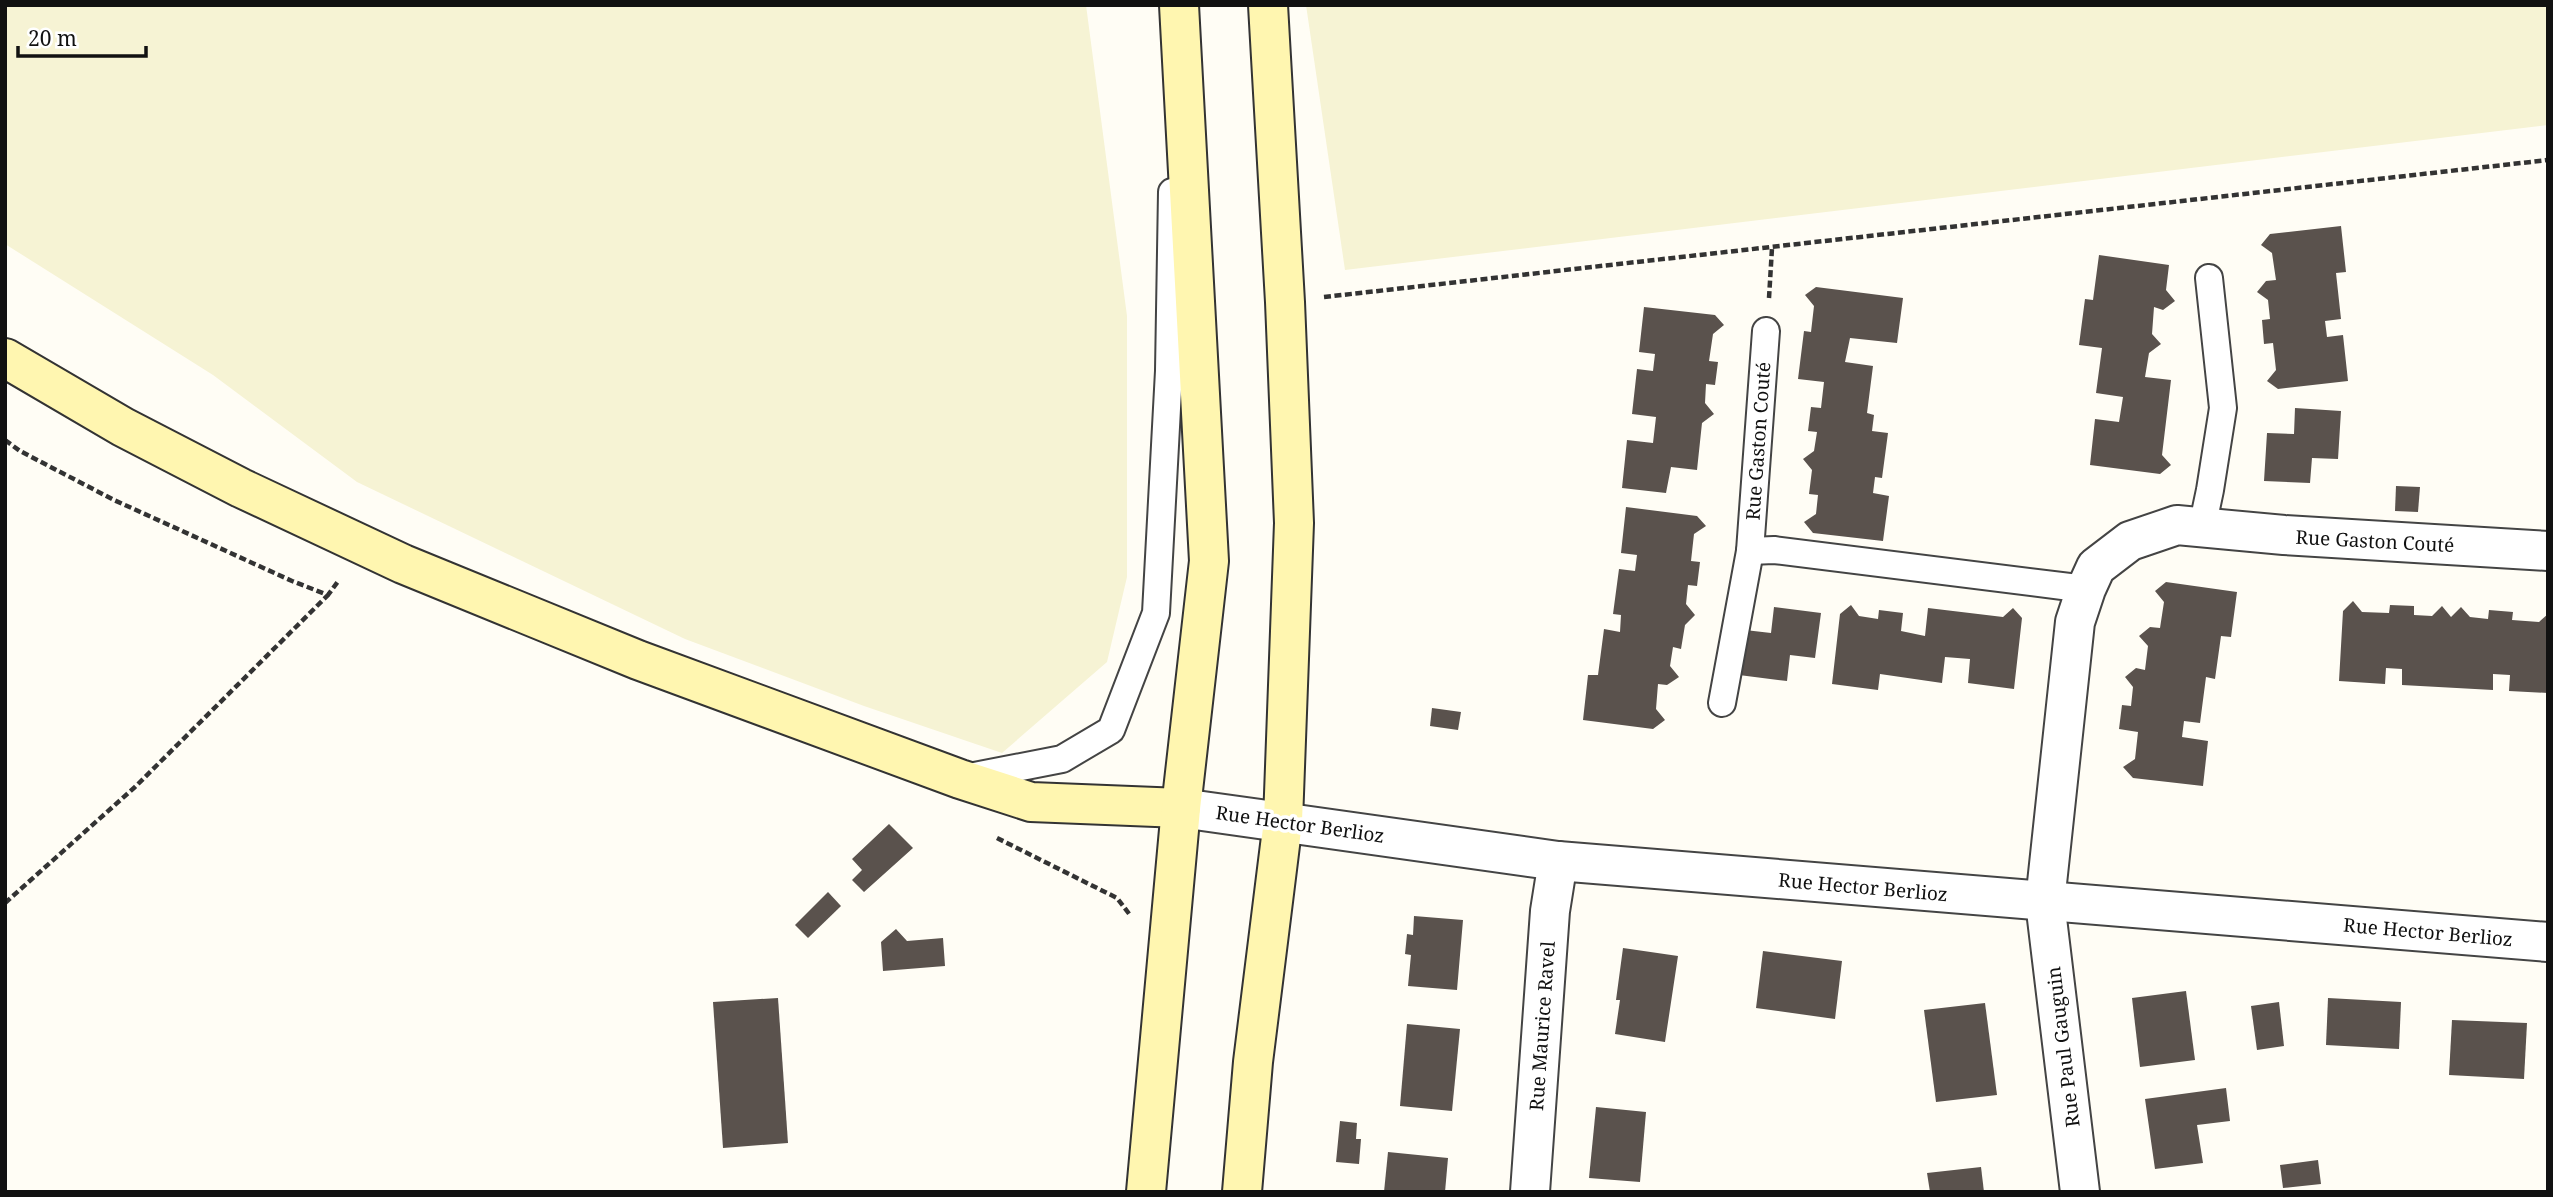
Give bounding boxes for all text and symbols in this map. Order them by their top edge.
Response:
scale bar [18,14,145,58]
text: 20 m [28,24,77,52]
street label: Rue Gaston Couté [1739,361,1777,521]
street label: Rue Gaston Couté [2295,524,2455,558]
street label: Rue Hector Berlioz [1214,799,1386,849]
street label: Rue Hector Berlioz [1777,867,1949,907]
street label: Rue Hector Berlioz [2342,912,2514,952]
street label: Rue Maurice Ravel [1523,940,1561,1112]
street label: Rue Paul Gauguin [2040,965,2086,1129]

